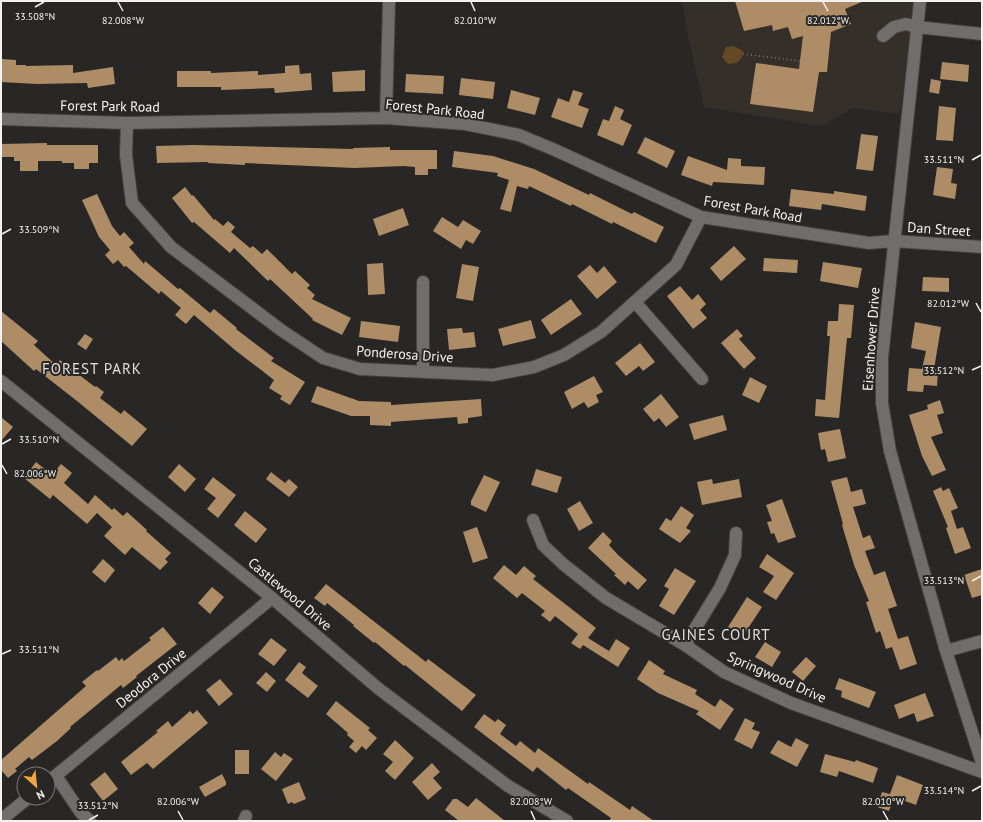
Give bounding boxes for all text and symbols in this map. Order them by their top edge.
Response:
text: 33.508°N [15,10,55,23]
text: 82.008°W [102,14,145,27]
text: 82.010°W [454,14,497,27]
text: 82.012°W [807,14,850,27]
street label: Forest Park Road [384,95,486,123]
street label: Forest Park Road [60,96,160,116]
text: 33.511°N [924,153,964,166]
street label: Forest Park Road [702,191,804,227]
street label: Dan Street [907,218,971,240]
text: 33.509°N [19,223,59,236]
street label: Eisenhower Drive [858,286,884,392]
text: 82.012°W [927,297,970,310]
street label: Ponderosa Drive [356,342,454,366]
district label: FOREST PARK [42,359,142,378]
text: 33.512°N [924,364,964,377]
text: 33.510°N [19,433,59,446]
text: 82.006°W [14,467,57,480]
street label: Castlewood Drive [244,554,336,634]
text: 33.513°N [924,574,964,587]
district label: GAINES COURT [662,625,770,644]
text: 33.511°N [19,643,59,656]
street label: Deodora Drive [112,644,190,712]
street label: Springwood Drive [725,647,829,707]
north arrow [16,766,56,806]
text: 33.514°N [924,784,964,797]
text: N [34,787,47,803]
text: 82.006°W [157,795,200,808]
text: 82.008°W [510,795,553,808]
text: 82.010°W [862,795,905,808]
text: 33.512°N [78,799,118,812]

